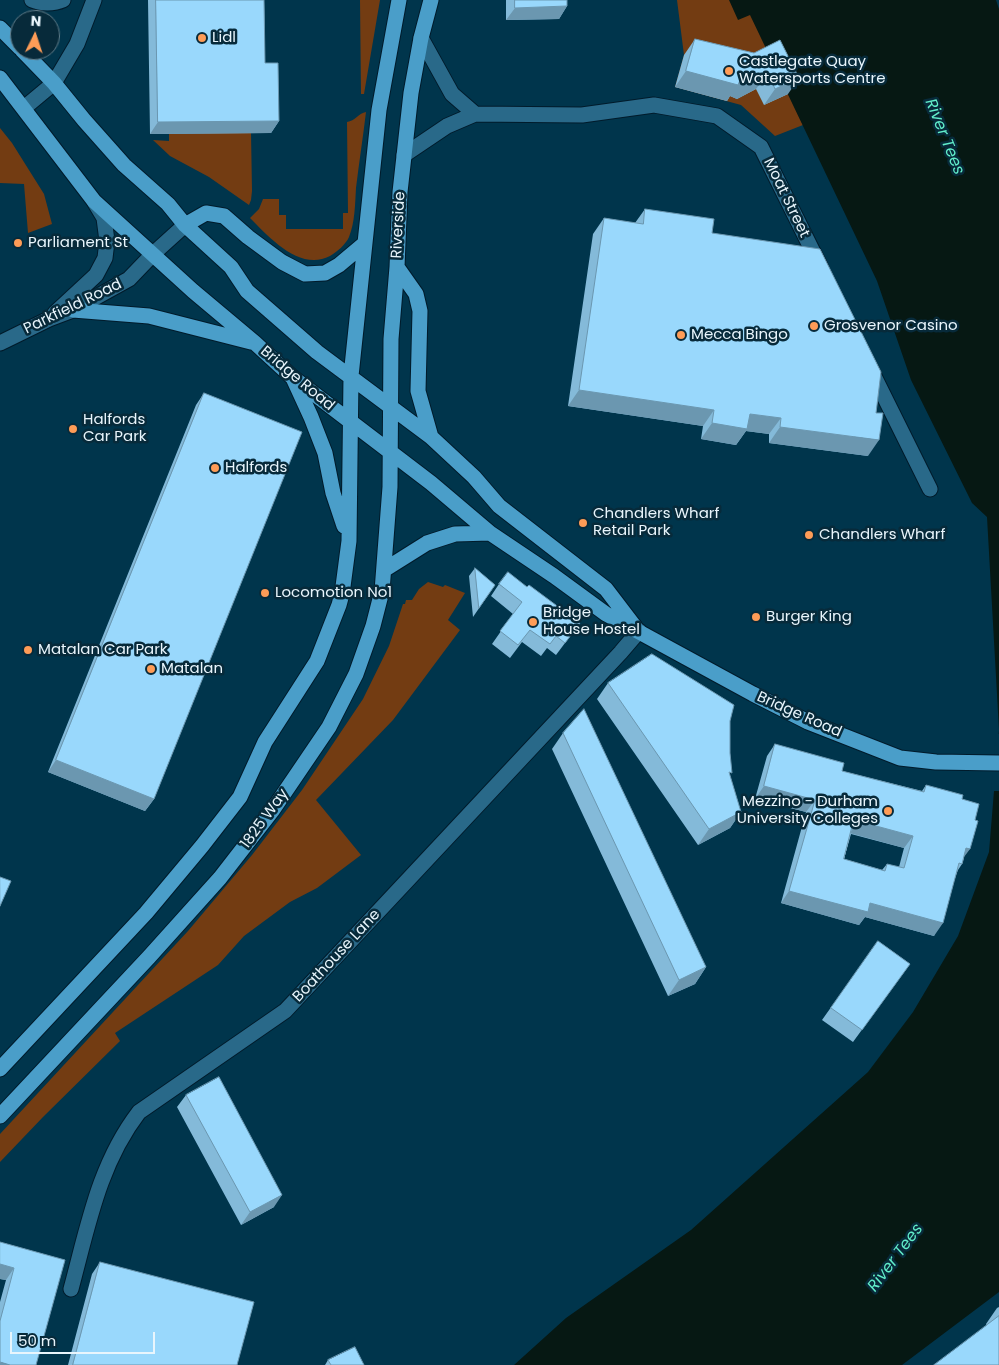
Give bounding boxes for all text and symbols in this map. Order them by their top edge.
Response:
north arrow [10,10,60,60]
text: N [30,11,42,31]
place label: Lidl [212,29,236,47]
marker: Lidl [196,32,208,44]
place label: Castlegate Quay Watersports Centre [739,53,885,88]
marker: Castlegate Quay Watersports Centre [723,65,735,77]
water label: River Tees [920,96,968,178]
street label: Moat Street [759,155,813,241]
street label: Riverside [388,191,410,259]
place label: Parliament St [28,234,128,252]
marker: Parliament St [12,237,24,249]
street label: Parkfield Road [21,275,125,339]
place label: Grosvenor Casino [824,317,958,335]
marker: Grosvenor Casino [808,320,820,332]
place label: Mecca Bingo [691,326,788,344]
marker: Mecca Bingo [675,329,687,341]
street label: Bridge Road [256,343,338,415]
place label: Halfords Car Park [83,411,146,446]
marker: Halfords Car Park [67,423,79,435]
place label: Halfords [225,459,287,477]
marker: Halfords [209,462,221,474]
place label: Chandlers Wharf Retail Park [593,505,719,540]
marker: Chandlers Wharf Retail Park [577,517,589,529]
place label: Chandlers Wharf [819,526,945,544]
marker: Chandlers Wharf [803,529,815,541]
place label: Locomotion No1 [275,584,392,602]
marker: Locomotion No1 [259,587,271,599]
place label: Bridge House Hostel [543,604,640,639]
place label: Burger King [766,608,852,626]
marker: Burger King [750,611,762,623]
marker: Bridge House Hostel [527,616,539,628]
place label: Matalan Car Park [38,641,168,659]
marker: Matalan Car Park [22,644,34,656]
place label: Matalan [161,660,223,678]
marker: Matalan [145,663,157,675]
street label: Bridge Road [754,688,844,742]
street label: 1825 Way [237,786,293,852]
place label: Mezzino - Durham University Colleges [737,793,878,828]
marker: Mezzino - Durham University Colleges [882,805,894,817]
street label: Boathouse Lane [290,906,384,1006]
water label: River Tees [864,1220,928,1296]
scale bar [12,1322,158,1354]
text: 50 m [18,1330,56,1351]

